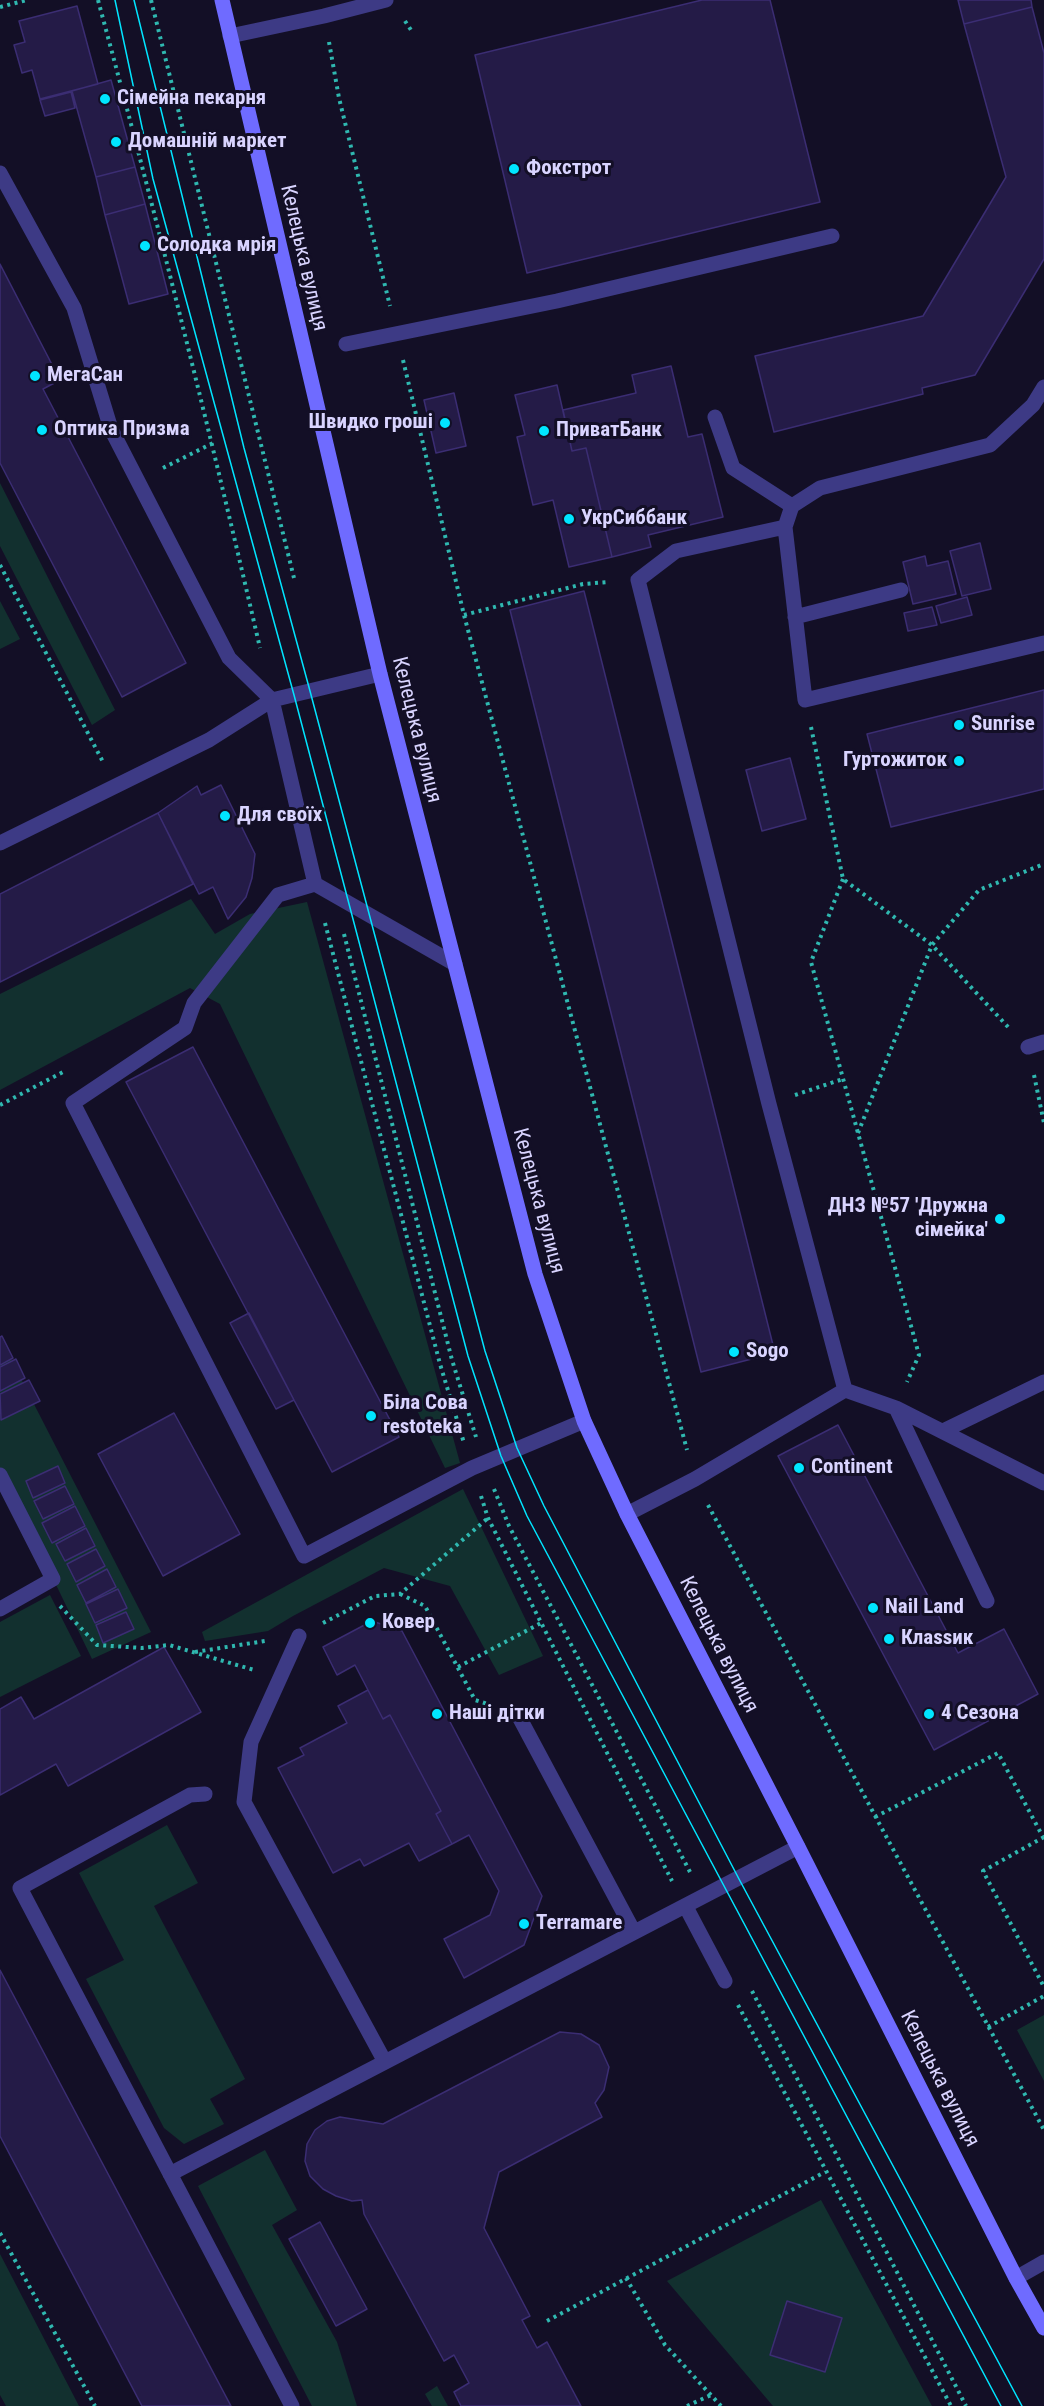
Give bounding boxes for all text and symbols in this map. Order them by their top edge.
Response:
place label: Сімейна пекарня [117,86,266,112]
marker: Сімейна пекарня [98,92,112,106]
place label: Домашній маркет [128,129,286,155]
marker: Домашній маркет [109,135,123,149]
place label: Фокстрот [526,156,611,182]
marker: Фокстрот [507,162,521,176]
street label: Келецька вулиця [274,182,332,334]
place label: Солодка мрія [157,233,276,259]
marker: Солодка мрія [138,239,152,253]
place label: МегаСан [47,363,123,389]
marker: МегаСан [28,369,42,383]
place label: Швидко гроші [308,410,433,436]
marker: Швидко гроші [438,416,452,430]
place label: Оптика Призма [54,417,190,443]
place label: ПриватБанк [556,418,662,444]
marker: Оптика Призма [35,423,49,437]
marker: ПриватБанк [537,424,551,438]
place label: УкрСиббанк [581,506,687,532]
marker: УкрСиббанк [562,512,576,526]
street label: Келецька вулиця [386,654,446,806]
place label: Sunrise [971,712,1035,738]
marker: Sunrise [952,718,966,732]
place label: Гуртожиток [843,748,947,774]
marker: Гуртожиток [952,754,966,768]
place label: Для своїх [237,803,322,829]
marker: Для своїх [218,809,232,823]
street label: Келецька вулиця [506,1126,570,1276]
place label: ДНЗ №57 'Дружна сімейка' [828,1194,988,1244]
marker: ДНЗ №57 'Дружна сімейка' [993,1212,1007,1226]
place label: Sogo [746,1339,789,1365]
marker: Sogo [727,1345,741,1359]
place label: Біла Сова restoteka [383,1391,468,1441]
marker: Біла Сова restoteka [364,1409,378,1423]
place label: Continent [811,1455,893,1481]
marker: Continent [792,1461,806,1475]
street label: Келецька вулиця [673,1573,763,1717]
place label: Nail Land [885,1595,964,1621]
marker: Nail Land [866,1601,880,1615]
place label: Ковер [382,1610,435,1636]
marker: Ковер [363,1616,377,1630]
place label: Клаssик [901,1626,973,1652]
marker: Клаssик [882,1632,896,1646]
place label: Наші дітки [449,1701,545,1727]
place label: 4 Сезона [941,1701,1019,1727]
marker: Наші дітки [430,1707,444,1721]
marker: 4 Сезона [922,1707,936,1721]
place label: Terramare [536,1911,622,1937]
marker: Terramare [517,1917,531,1931]
street label: Келецька вулиця [894,2007,984,2151]

